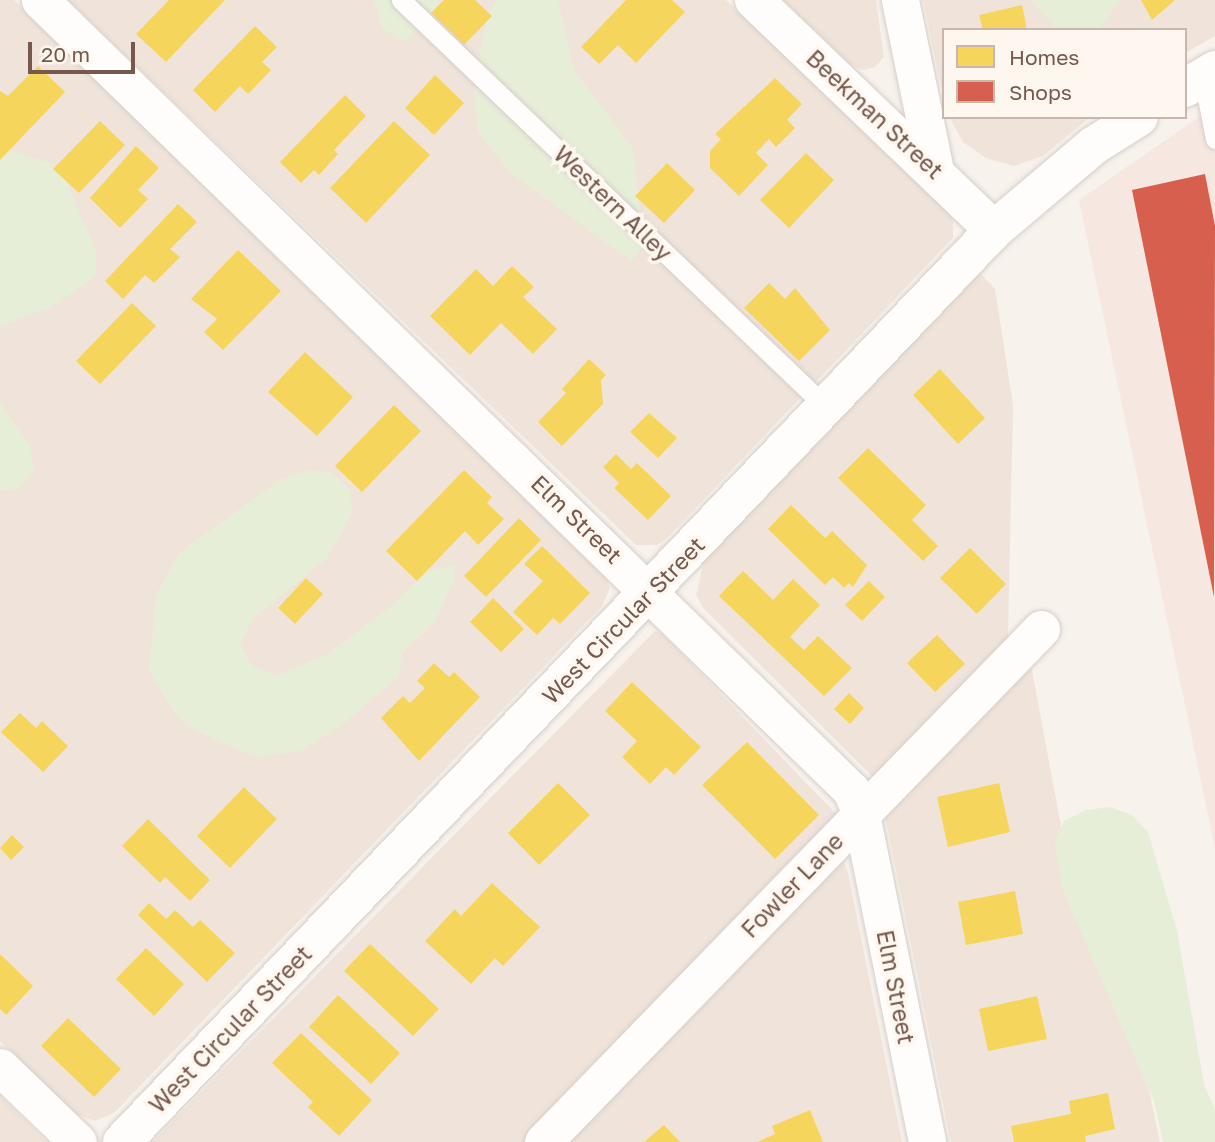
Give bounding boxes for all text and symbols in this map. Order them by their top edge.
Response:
scale bar [32,28,138,72]
legend [942,28,1187,119]
text: 20 m [41,41,90,67]
street label: Beekman Street [801,44,949,184]
text: Homes [1009,44,1079,70]
text: Shops [1009,79,1072,105]
street label: Western Alley [548,140,678,266]
street label: Elm Street [526,469,628,569]
street label: West Circular Street [536,531,710,709]
street label: Fowler Lane [735,827,849,943]
street label: Elm Street [871,928,921,1046]
street label: West Circular Street [143,940,317,1118]

